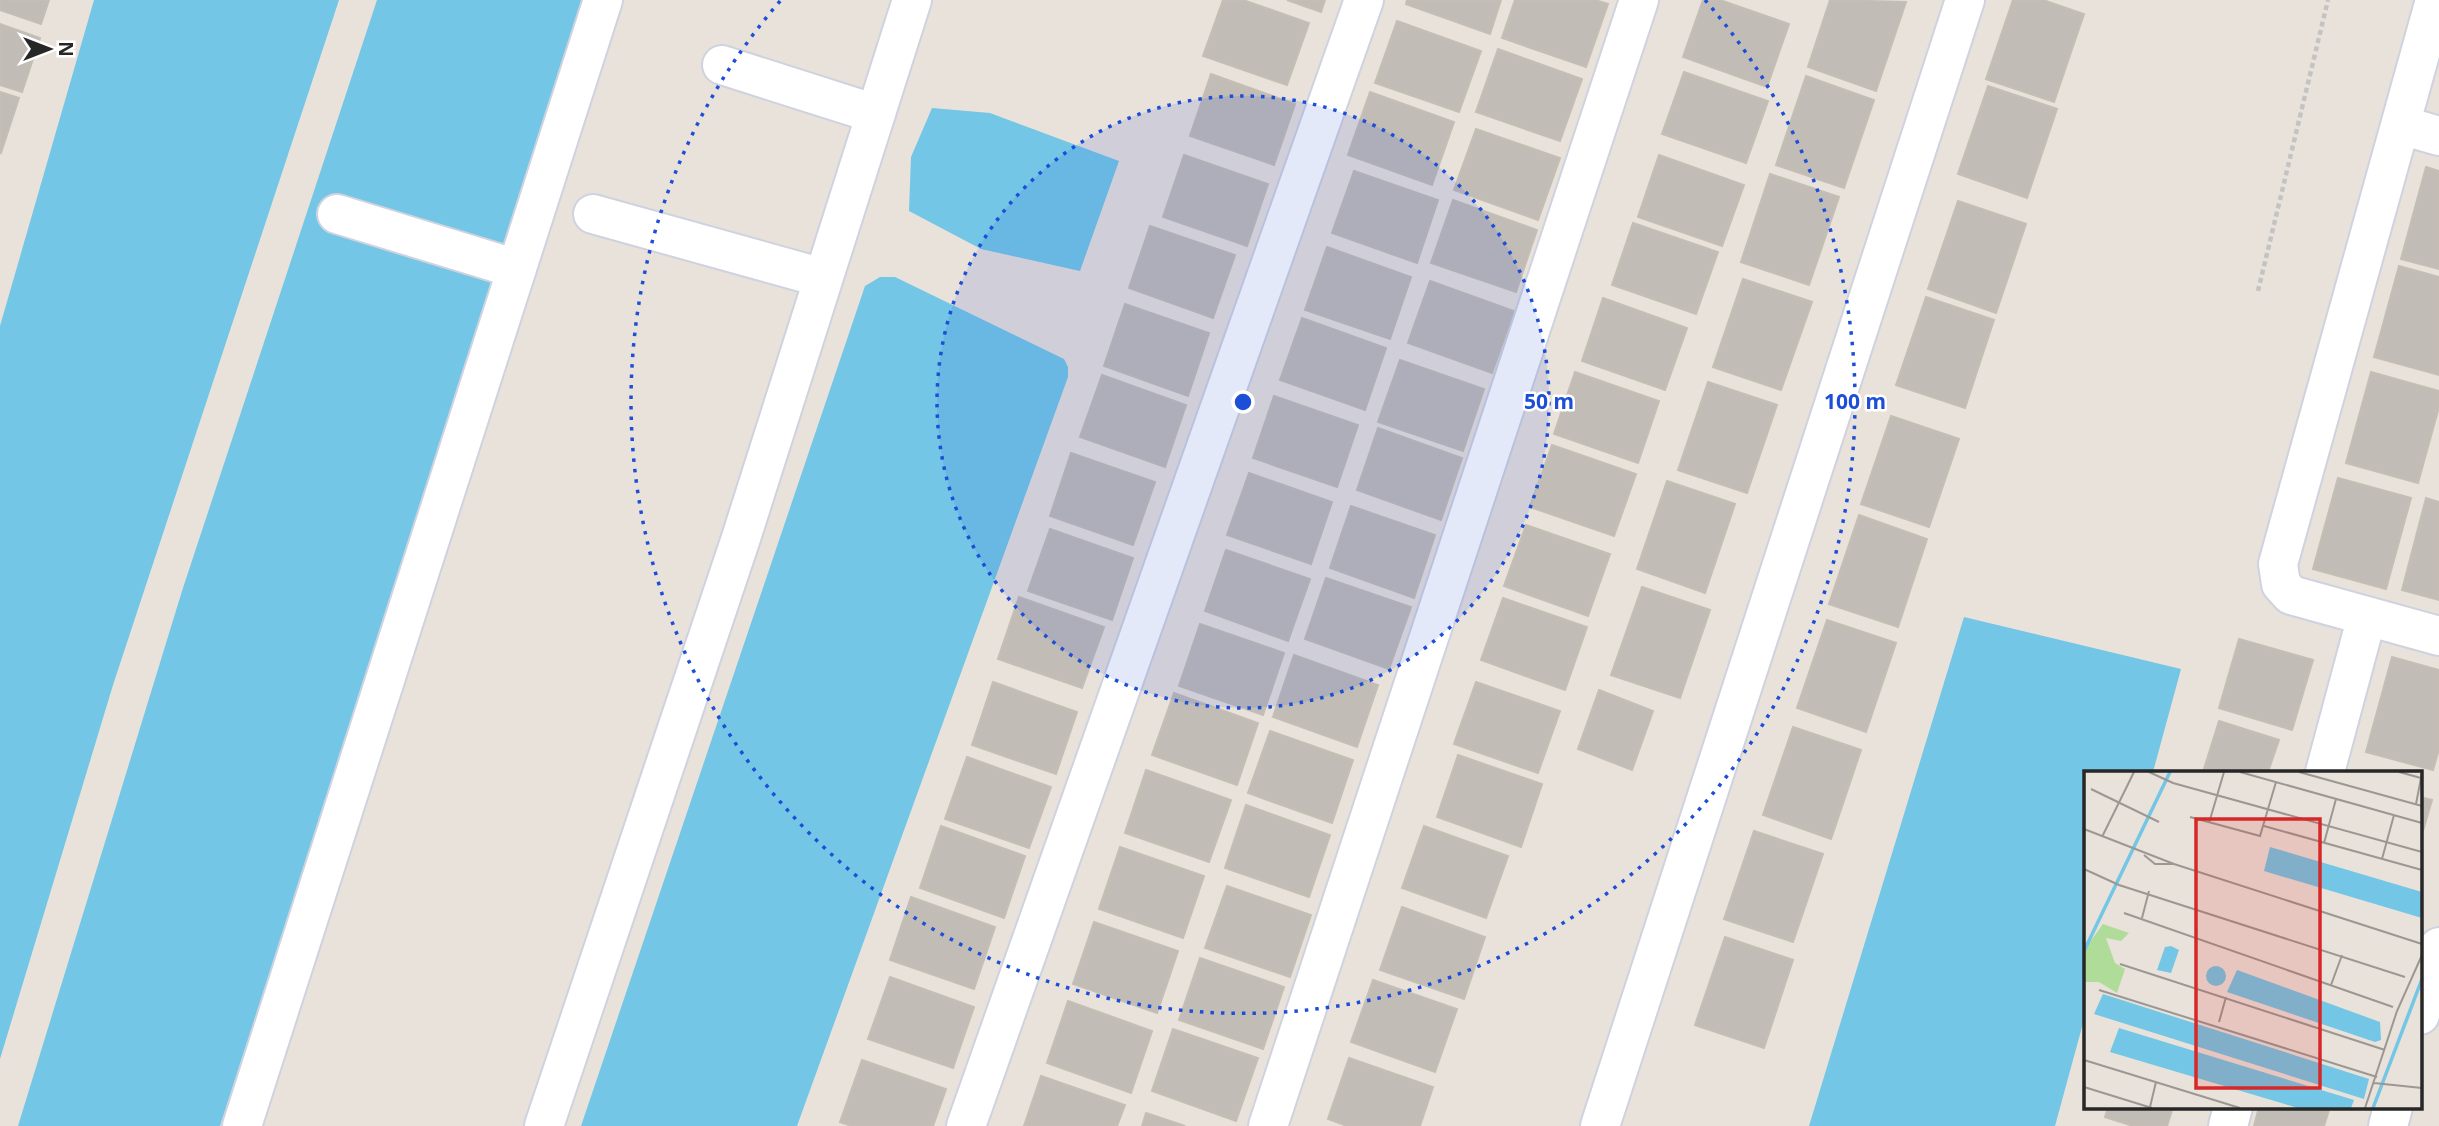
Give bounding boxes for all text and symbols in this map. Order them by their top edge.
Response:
north arrow [14,14,84,84]
text: N [53,41,79,57]
text: 50 m [1524,387,1574,415]
text: 100 m [1824,387,1886,415]
centre of rings [1231,390,1255,414]
inset map [2084,771,2422,1108]

